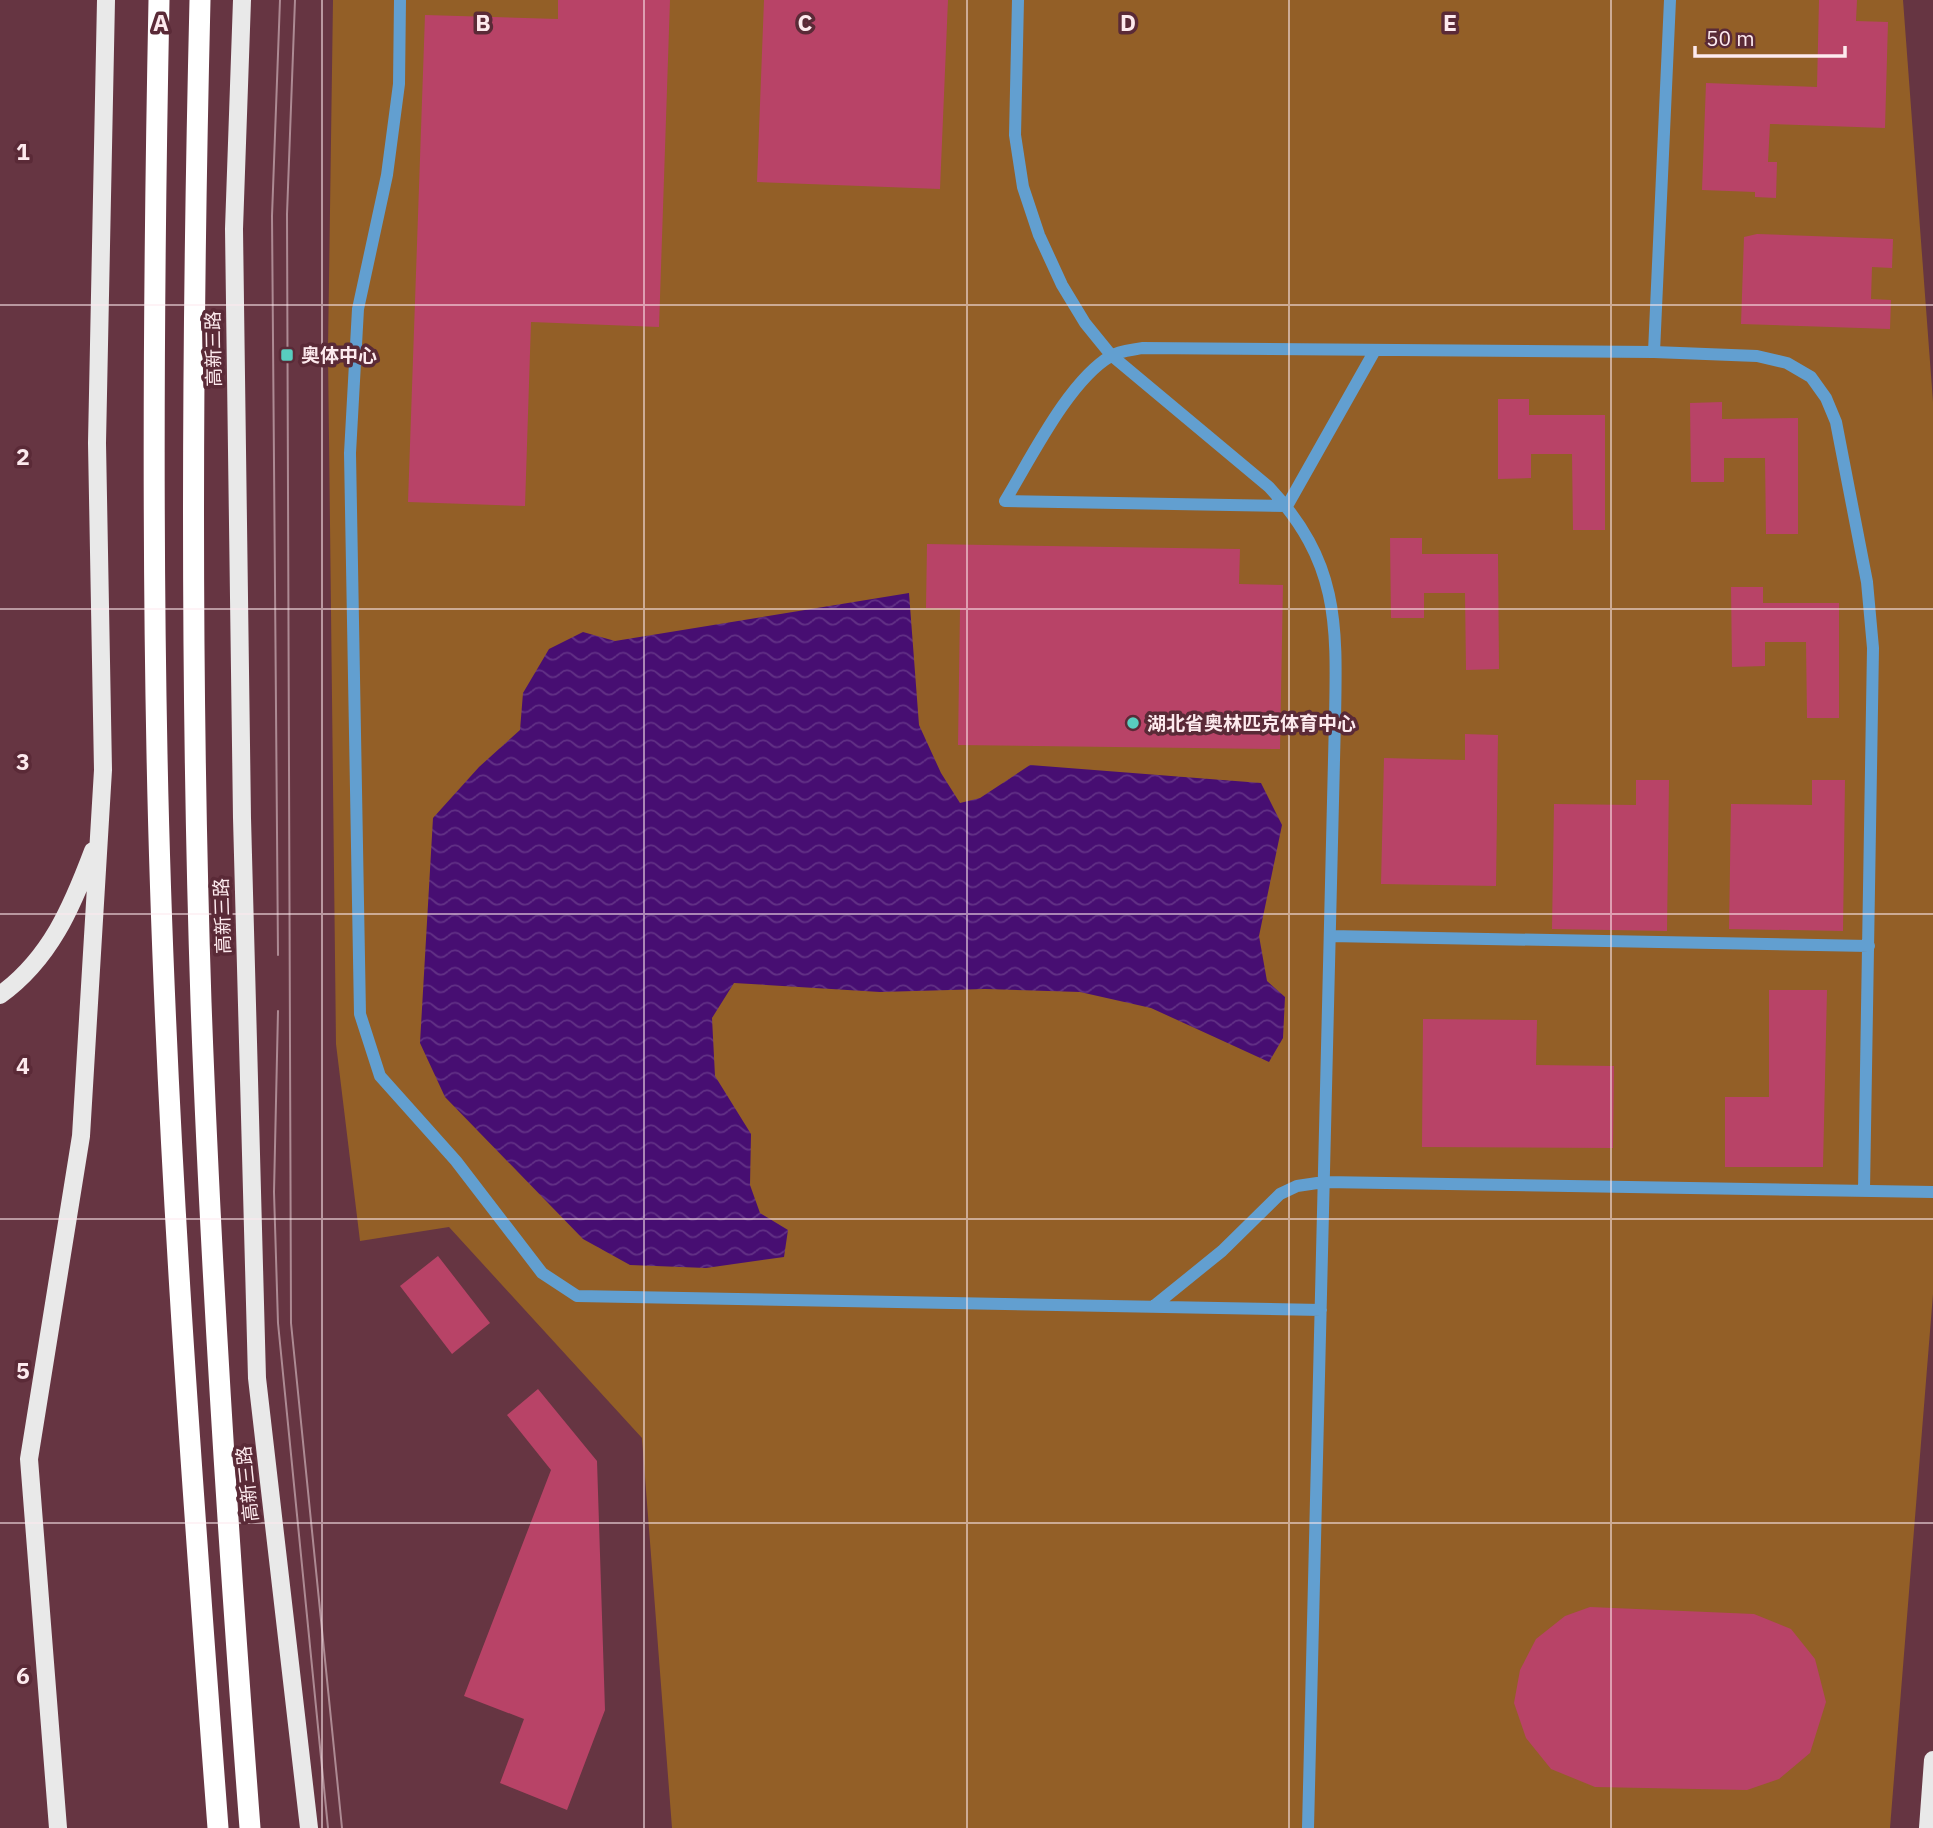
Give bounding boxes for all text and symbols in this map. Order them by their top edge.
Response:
text: A [153,7,169,37]
text: B [475,7,491,37]
text: C [798,7,813,37]
text: D [1120,7,1136,37]
text: E [1443,7,1457,37]
scale bar [1695,14,1846,58]
text: 50 m [1706,24,1755,52]
text: 1 [16,136,30,166]
street label: 高新三路 [200,311,226,387]
place label: 奥体中心 [301,343,377,367]
marker: 奥体中心 [279,347,295,363]
text: 2 [16,441,30,471]
place label: 湖北省奥林匹克体育中心 [1147,711,1356,735]
marker: 湖北省奥林匹克体育中心 [1125,715,1141,731]
text: 3 [16,746,30,776]
street label: 高新三路 [209,878,235,954]
text: 4 [16,1050,30,1080]
text: 5 [16,1355,30,1385]
street label: 高新三路 [231,1445,263,1523]
text: 6 [16,1660,30,1690]

